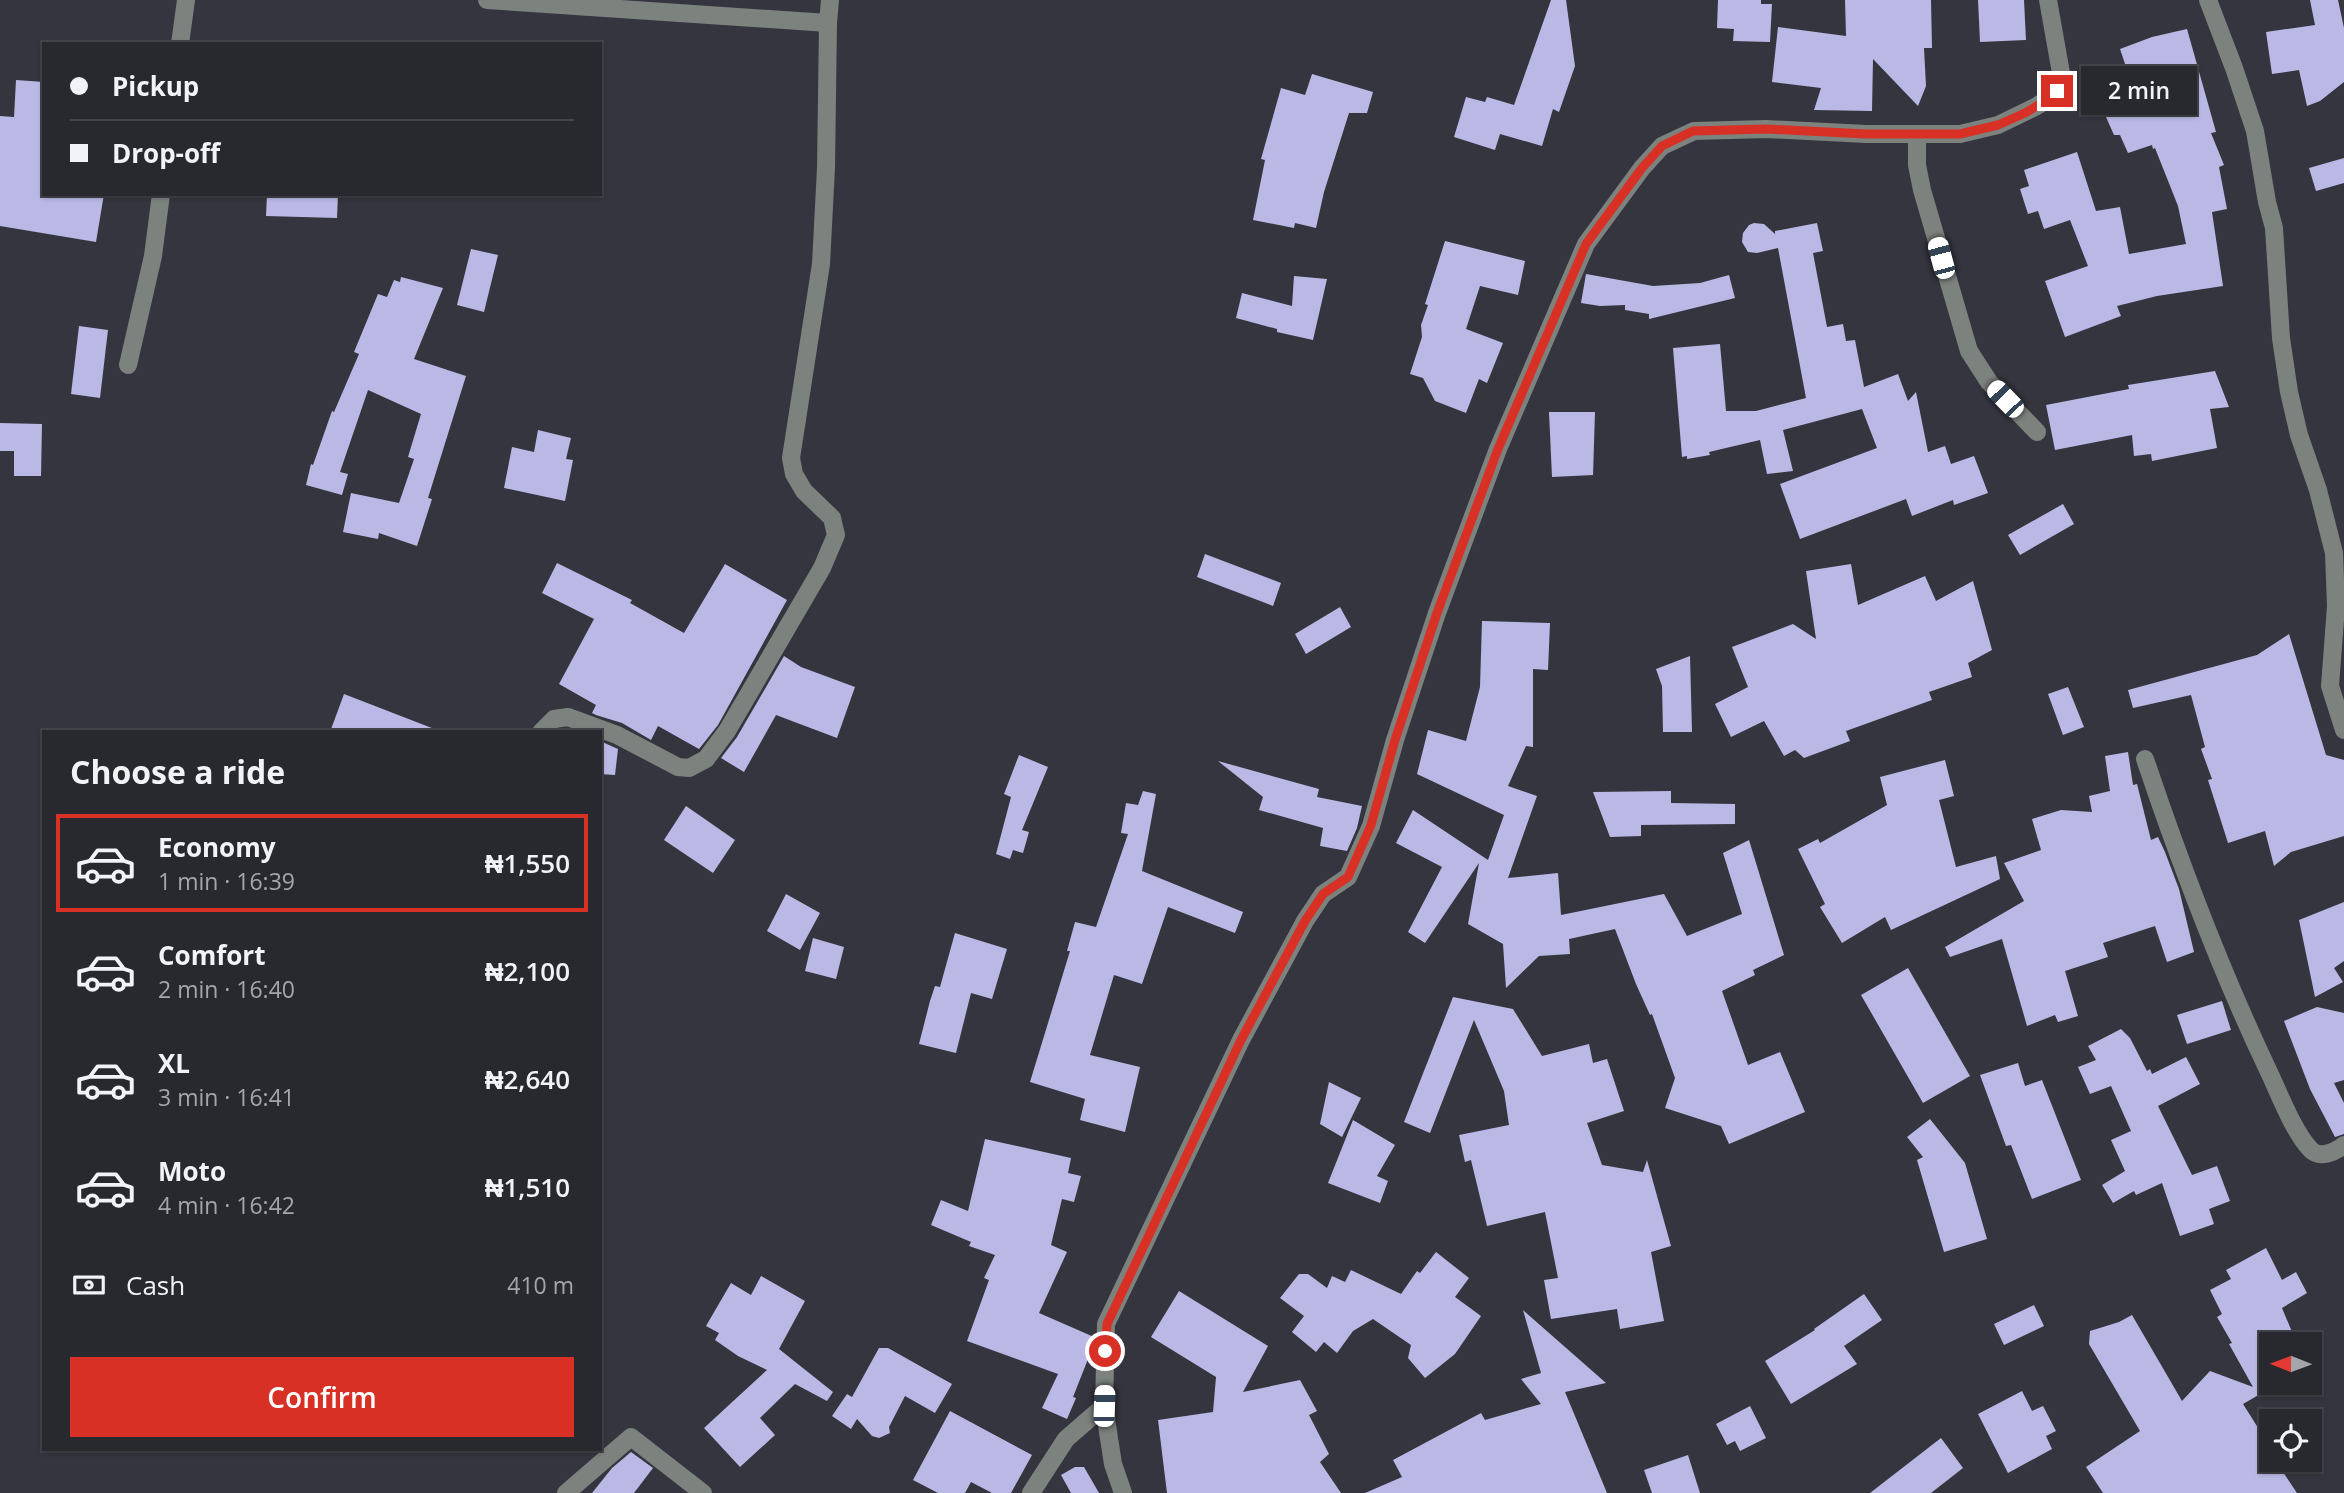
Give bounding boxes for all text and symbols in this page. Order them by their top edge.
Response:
callout: 2 min [2082,66,2197,116]
text: Pickup [112,68,199,104]
text: 2 min [2108,74,2170,106]
route end [2041,75,2073,107]
text: Drop-off [112,135,220,171]
car [1926,235,1957,281]
car [1983,377,2028,421]
text: Choose a ride [70,750,285,793]
text: Economy [158,829,276,865]
icon: car [74,832,137,895]
text: ₦1,550 [485,845,570,881]
text: 1 min · 16:39 [158,865,295,897]
text: Comfort [158,937,265,973]
icon: car [74,940,137,1003]
text: ₦2,100 [485,953,570,989]
text: 2 min · 16:40 [158,973,295,1005]
text: XL [158,1045,190,1081]
icon: car [74,1048,137,1111]
text: ₦2,640 [485,1061,570,1097]
text: 3 min · 16:41 [158,1081,295,1113]
text: Moto [158,1153,226,1189]
icon: car [74,1156,137,1219]
text: ₦1,510 [485,1169,570,1205]
text: 4 min · 16:42 [158,1189,295,1221]
icon: cash [70,1266,108,1304]
text: Cash [126,1267,185,1303]
text: 410 m [507,1269,574,1301]
north arrow [2259,1332,2322,1395]
map controls [2259,1332,2322,1472]
route start [1089,1335,1121,1367]
button: Confirm [70,1357,574,1437]
car [1093,1385,1116,1427]
button: locate [2259,1409,2322,1472]

